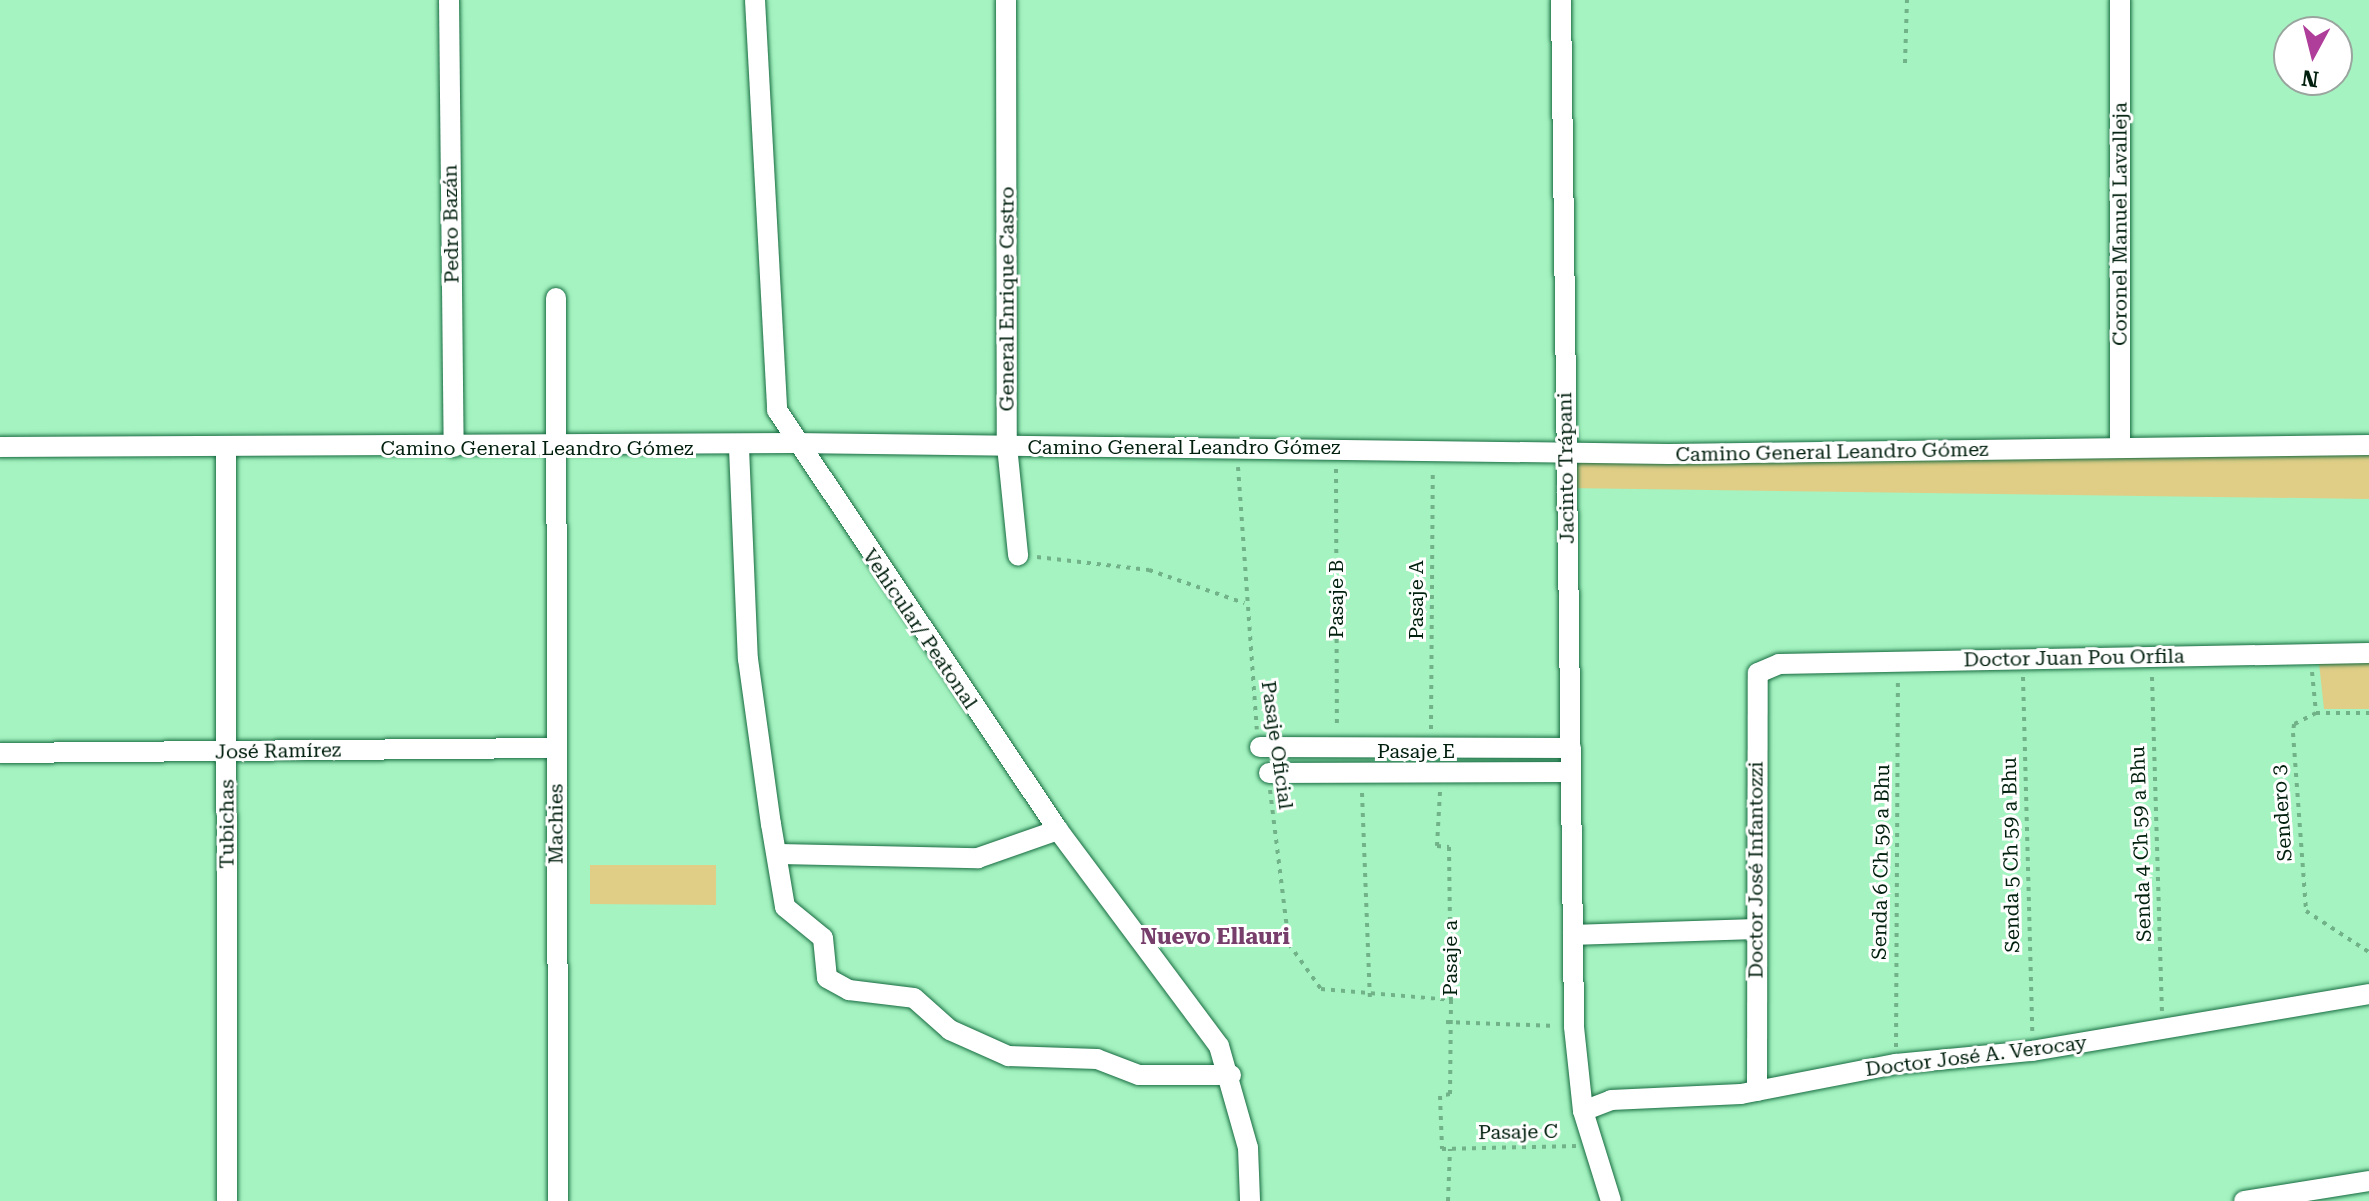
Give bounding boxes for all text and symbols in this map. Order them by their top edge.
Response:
north arrow [2273,16,2353,96]
text: N [2300,65,2320,92]
street label: Coronel Manuel Lavalleja [2108,102,2132,346]
street label: Pedro Bazán [438,164,464,284]
street label: General Enrique Castro [995,187,1019,411]
street label: Jacinto Trápani [1553,392,1579,544]
street label: Camino General Leandro Gómez [1028,435,1340,459]
street label: Camino General Leandro Gómez [381,436,693,460]
street label: Camino General Leandro Gómez [1675,437,1989,467]
street label: Vehicular/ Peatonal [858,544,982,714]
street label: Pasaje B [1324,560,1348,638]
street label: Pasaje A [1404,560,1428,640]
street label: Doctor Juan Pou Orfila [1963,644,2185,672]
street label: Pasaje Oficial [1256,679,1298,811]
street label: José Ramírez [215,738,341,764]
street label: Pasaje E [1377,739,1455,763]
street label: Senda 4 Ch 59 a Bhu [2126,746,2156,942]
street label: Senda 5 Ch 59 a Bhu [1997,757,2025,953]
street label: Doctor José Infantozzi [1744,761,1768,979]
street label: Senda 6 Ch 59 a Bhu [1867,764,1895,960]
street label: Sendero 3 [2267,764,2297,862]
street label: Tubichas [215,779,239,869]
street label: Machies [544,784,568,864]
street label: Pasaje a [1438,920,1462,996]
district label: Nuevo Ellauri [1140,924,1290,950]
street label: Doctor José A. Verocay [1864,1031,2088,1081]
street label: Pasaje C [1478,1119,1558,1145]

